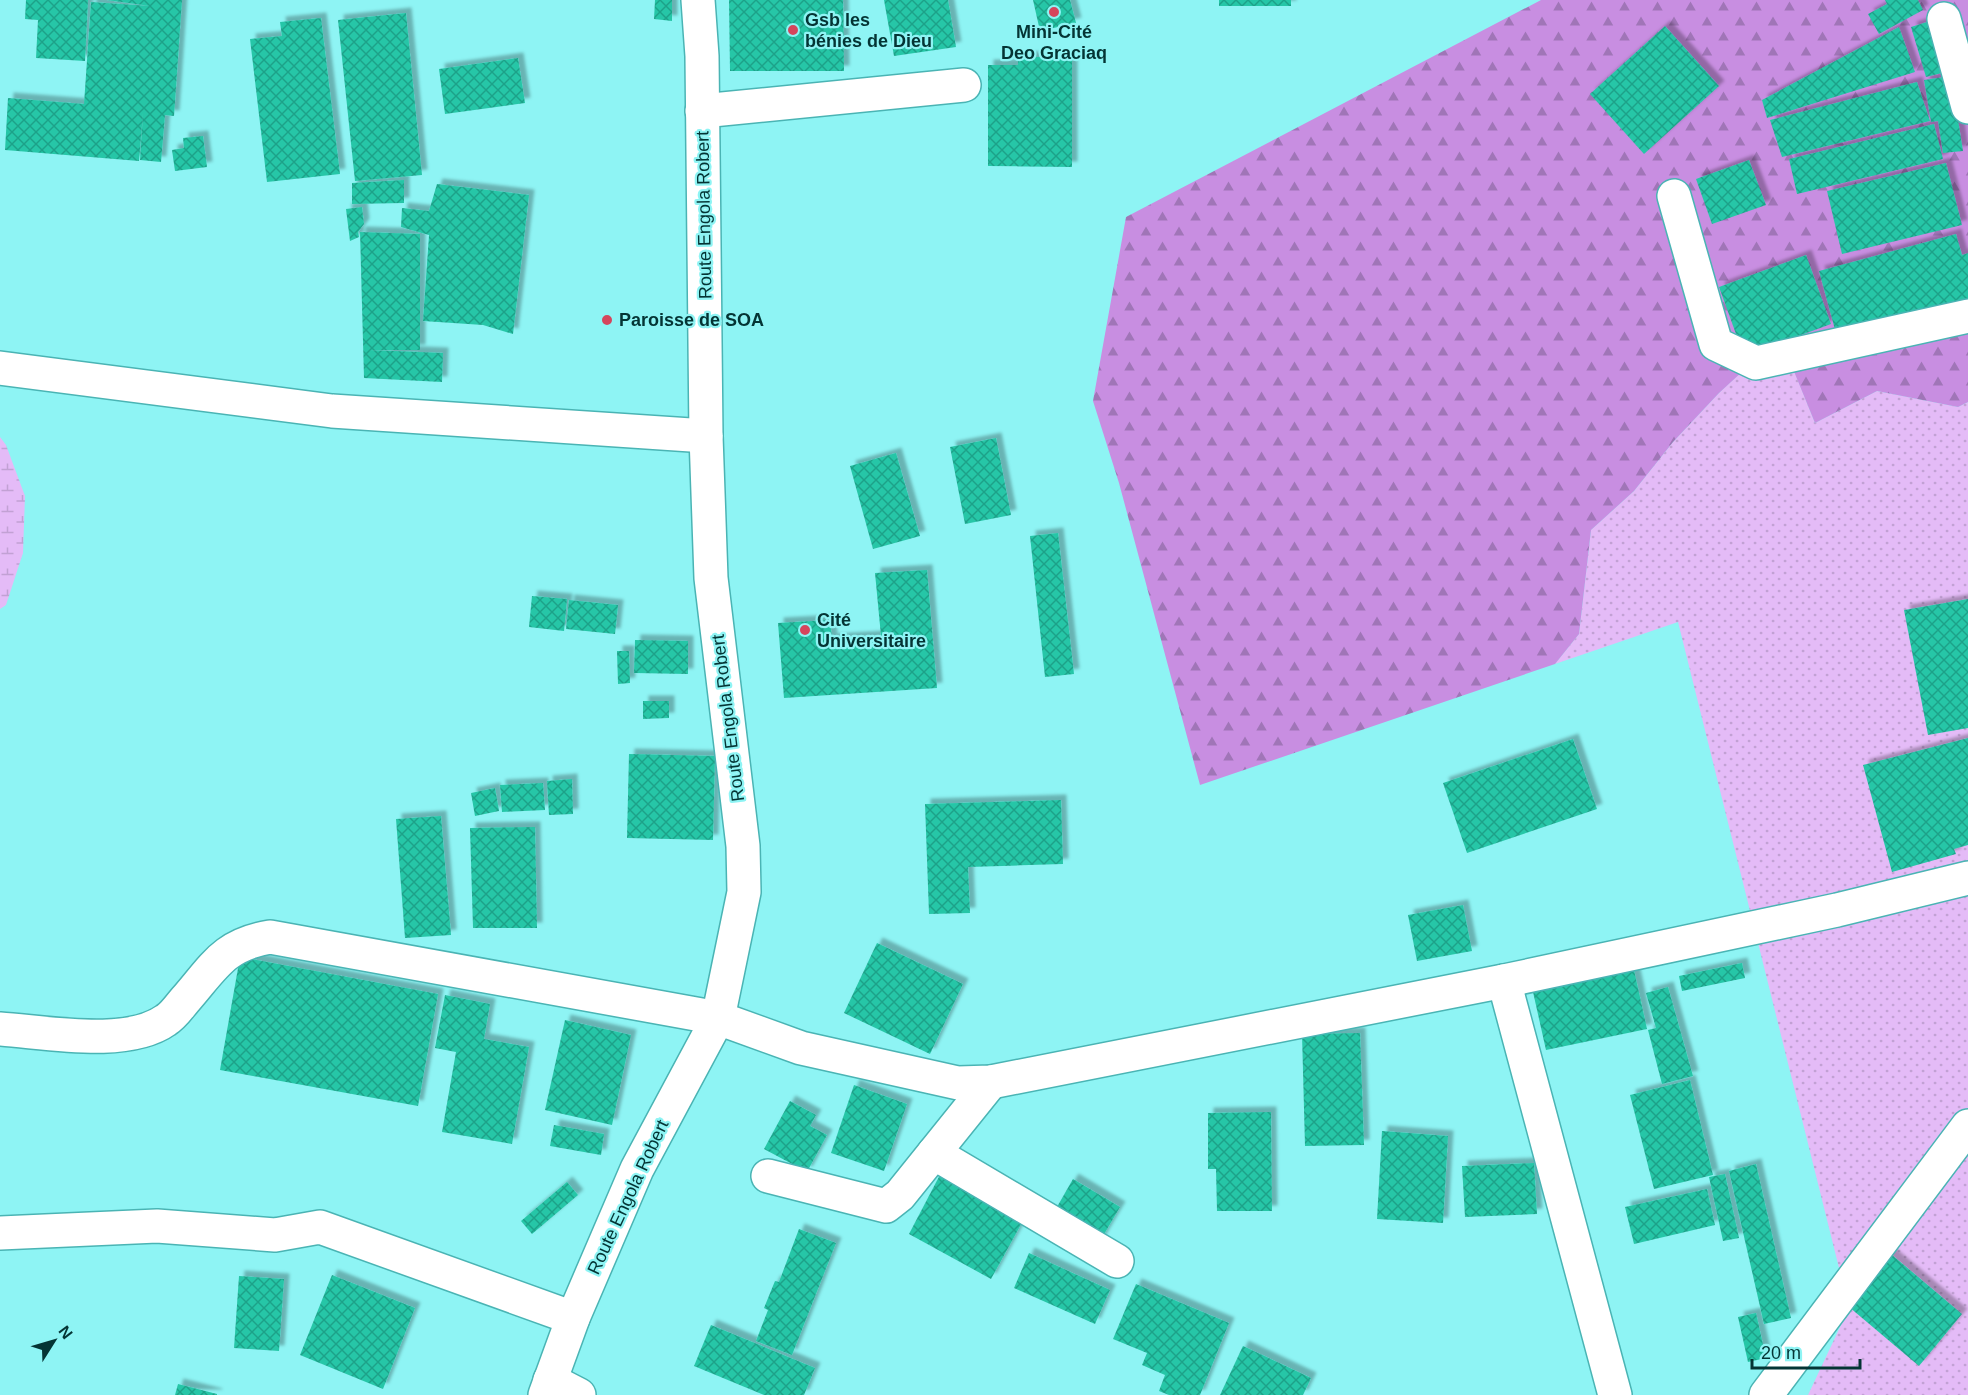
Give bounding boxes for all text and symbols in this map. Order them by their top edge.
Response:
marker: Mini-Cité Deo Graciaq [1047,5,1061,19]
place label: Gsb les bénies de Dieu [805,10,932,51]
place label: Mini-Cité Deo Graciaq [1001,22,1107,63]
marker: Gsb les bénies de Dieu [786,23,800,37]
street label: Route Engola Robert [693,131,715,299]
place label: Paroisse de SOA [619,310,764,330]
marker: Paroisse de SOA [600,313,614,327]
place label: Cité Universitaire [817,610,926,651]
marker: Cité Universitaire [798,623,812,637]
street label: Route Engola Robert [708,633,748,803]
street label: Route Engola Robert [583,1117,673,1277]
north arrow [24,1311,84,1371]
text: N [55,1323,76,1342]
scale bar [1752,1332,1860,1370]
text: 20 m [1761,1343,1801,1363]

